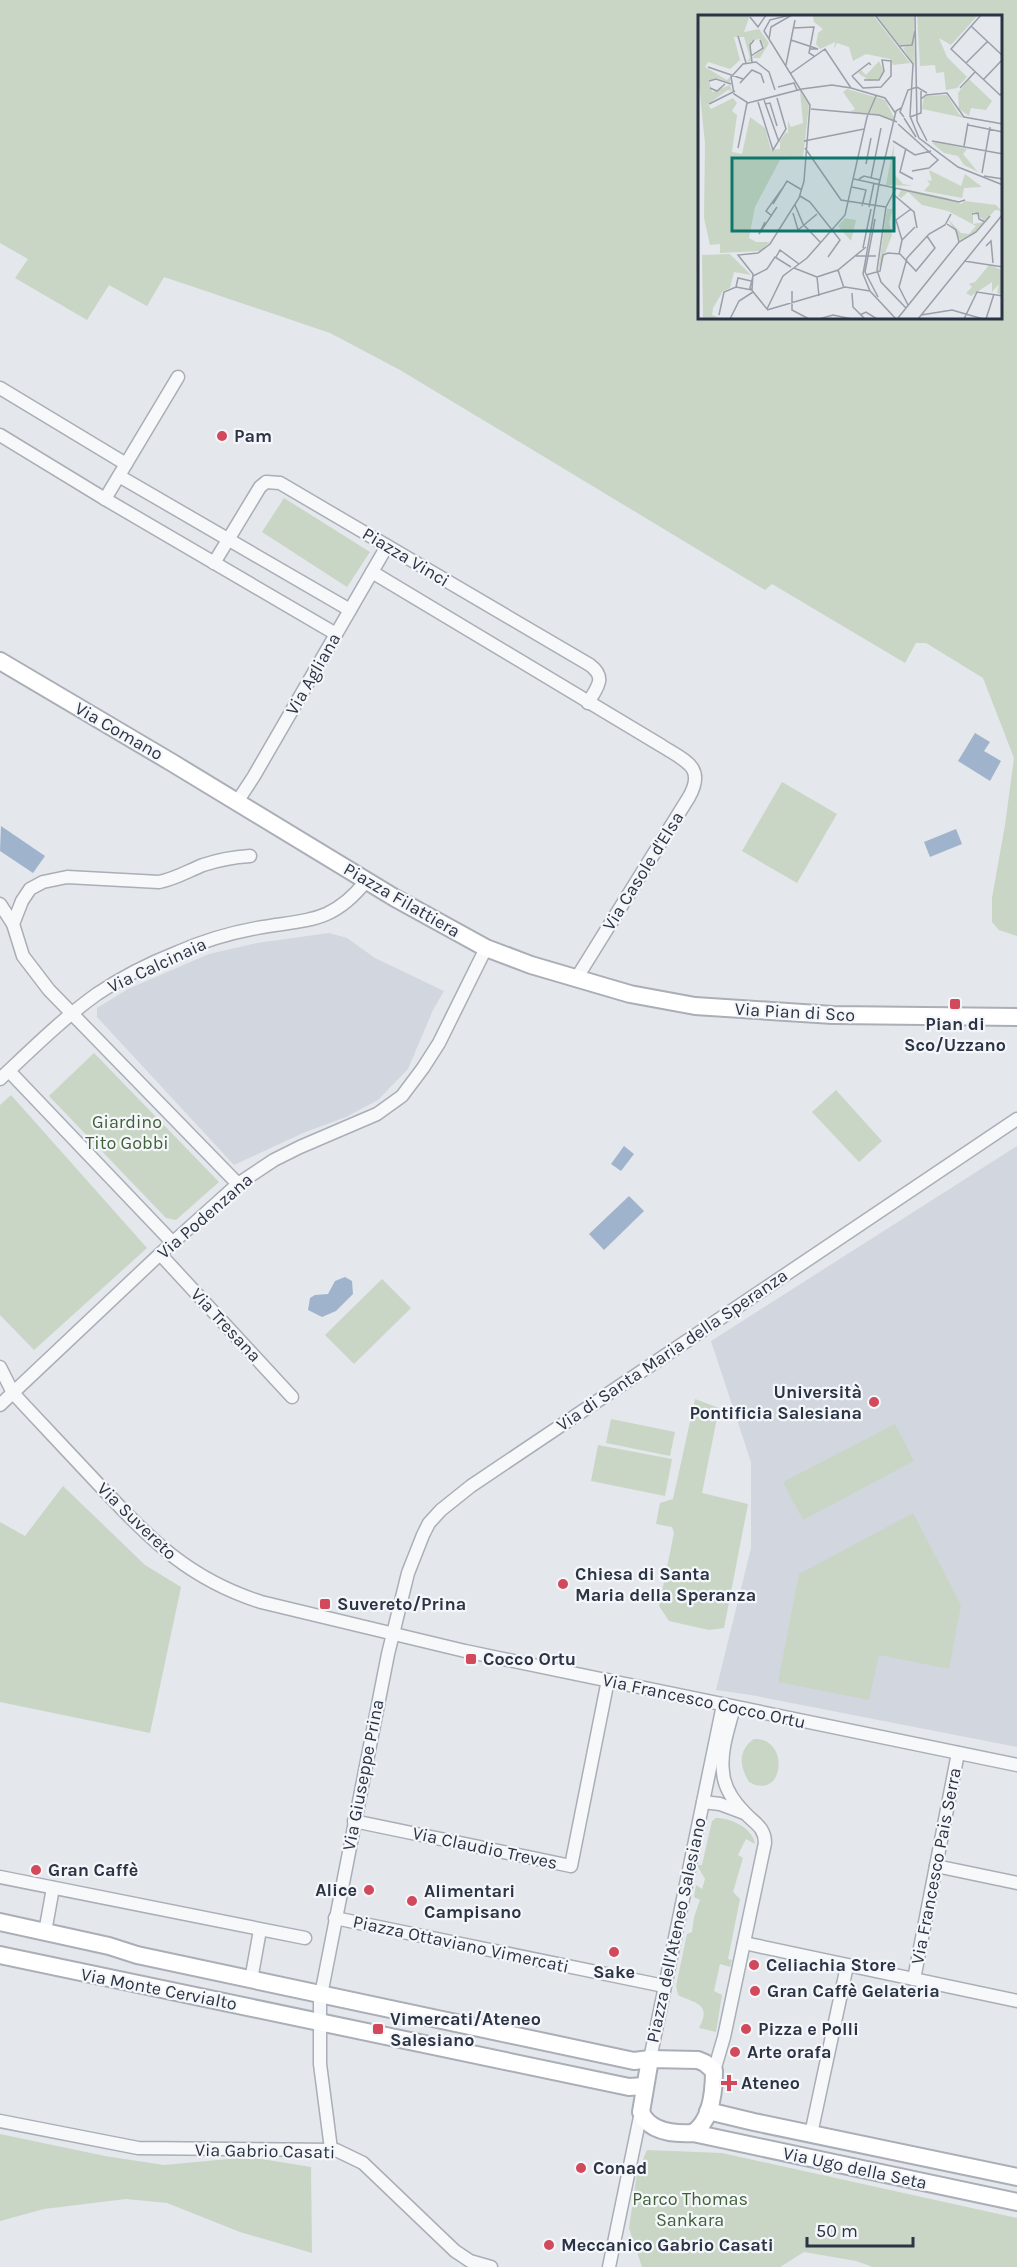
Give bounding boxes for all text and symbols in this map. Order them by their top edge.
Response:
inset map [698,15,1002,320]
place label: Pam [234,425,272,447]
marker: Pam [215,429,229,443]
street label: Piazza Vinci [359,522,453,592]
street label: Via Agliana [281,629,345,719]
street label: Via Comano [71,697,167,765]
street label: Via Casole d'Elsa [598,807,688,935]
street label: Piazza Filattiera [340,858,464,942]
street label: Via Calcinaia [104,933,210,997]
marker: Pian di Sco/Uzzano [948,997,962,1011]
street label: Via Pian di Sco [734,998,856,1026]
place label: Pian di Sco/Uzzano [904,1013,1006,1056]
park label: Giardino Tito Gobbi [85,1111,169,1154]
street label: Via Podenzana [153,1169,257,1263]
street label: Via di Santa Maria della Speranza [552,1264,792,1436]
street label: Via Tresana [186,1283,266,1367]
place label: Università Pontificia Salesiana [689,1381,862,1424]
marker: Università Pontificia Salesiana [867,1395,881,1409]
street label: Via Suvereto [93,1478,181,1564]
place label: Chiesa di Santa Maria della Speranza [575,1563,756,1606]
marker: Chiesa di Santa Maria della Speranza [556,1577,570,1591]
place label: Suvereto/Prina [337,1593,466,1615]
marker: Suvereto/Prina [318,1597,332,1611]
place label: Cocco Ortu [483,1648,576,1670]
marker: Cocco Ortu [464,1652,478,1666]
street label: Via Francesco Cocco Ortu [600,1669,808,1733]
street label: Via Giuseppe Prina [338,1698,388,1852]
street label: Via Francesco Pais Serra [906,1766,966,1966]
street label: Piazza dell'Ateneo Salesiano [641,1815,711,2045]
street label: Via Claudio Treves [410,1822,560,1874]
place label: Gran Caffè [48,1859,138,1881]
marker: Gran Caffè [29,1863,43,1877]
place label: Alice [315,1879,357,1901]
place label: Alimentari Campisano [424,1880,521,1923]
marker: Alice [362,1883,376,1897]
marker: Alimentari Campisano [405,1894,419,1908]
street label: Piazza Ottaviano Vimercati [351,1910,571,1978]
marker: Sake [607,1945,621,1959]
place label: Celiachia Store [766,1954,896,1976]
marker: Celiachia Store [747,1958,761,1972]
place label: Sake [593,1961,635,1983]
street label: Via Monte Cervialto [79,1963,239,2015]
place label: Gran Caffè Gelateria [767,1980,940,2002]
marker: Gran Caffè Gelateria [748,1984,762,1998]
place label: Vimercati/Ateneo Salesiano [390,2008,541,2051]
place label: Pizza e Polli [758,2018,859,2040]
marker: Vimercati/Ateneo Salesiano [371,2022,385,2036]
marker: Pizza e Polli [739,2022,753,2036]
place label: Arte orafa [747,2041,831,2063]
marker: Arte orafa [728,2045,742,2059]
place label: Ateneo [741,2072,800,2094]
marker: Ateneo [722,2076,736,2090]
street label: Via Gabrio Casati [195,2139,335,2163]
street label: Via Ugo della Seta [781,2142,929,2194]
place label: Conad [593,2157,647,2179]
marker: Conad [574,2161,588,2175]
park label: Parco Thomas Sankara [632,2188,748,2231]
scale bar [807,2210,914,2248]
text: 50 m [816,2220,858,2242]
place label: Meccanico Gabrio Casati [561,2234,774,2256]
marker: Meccanico Gabrio Casati [542,2238,556,2252]

